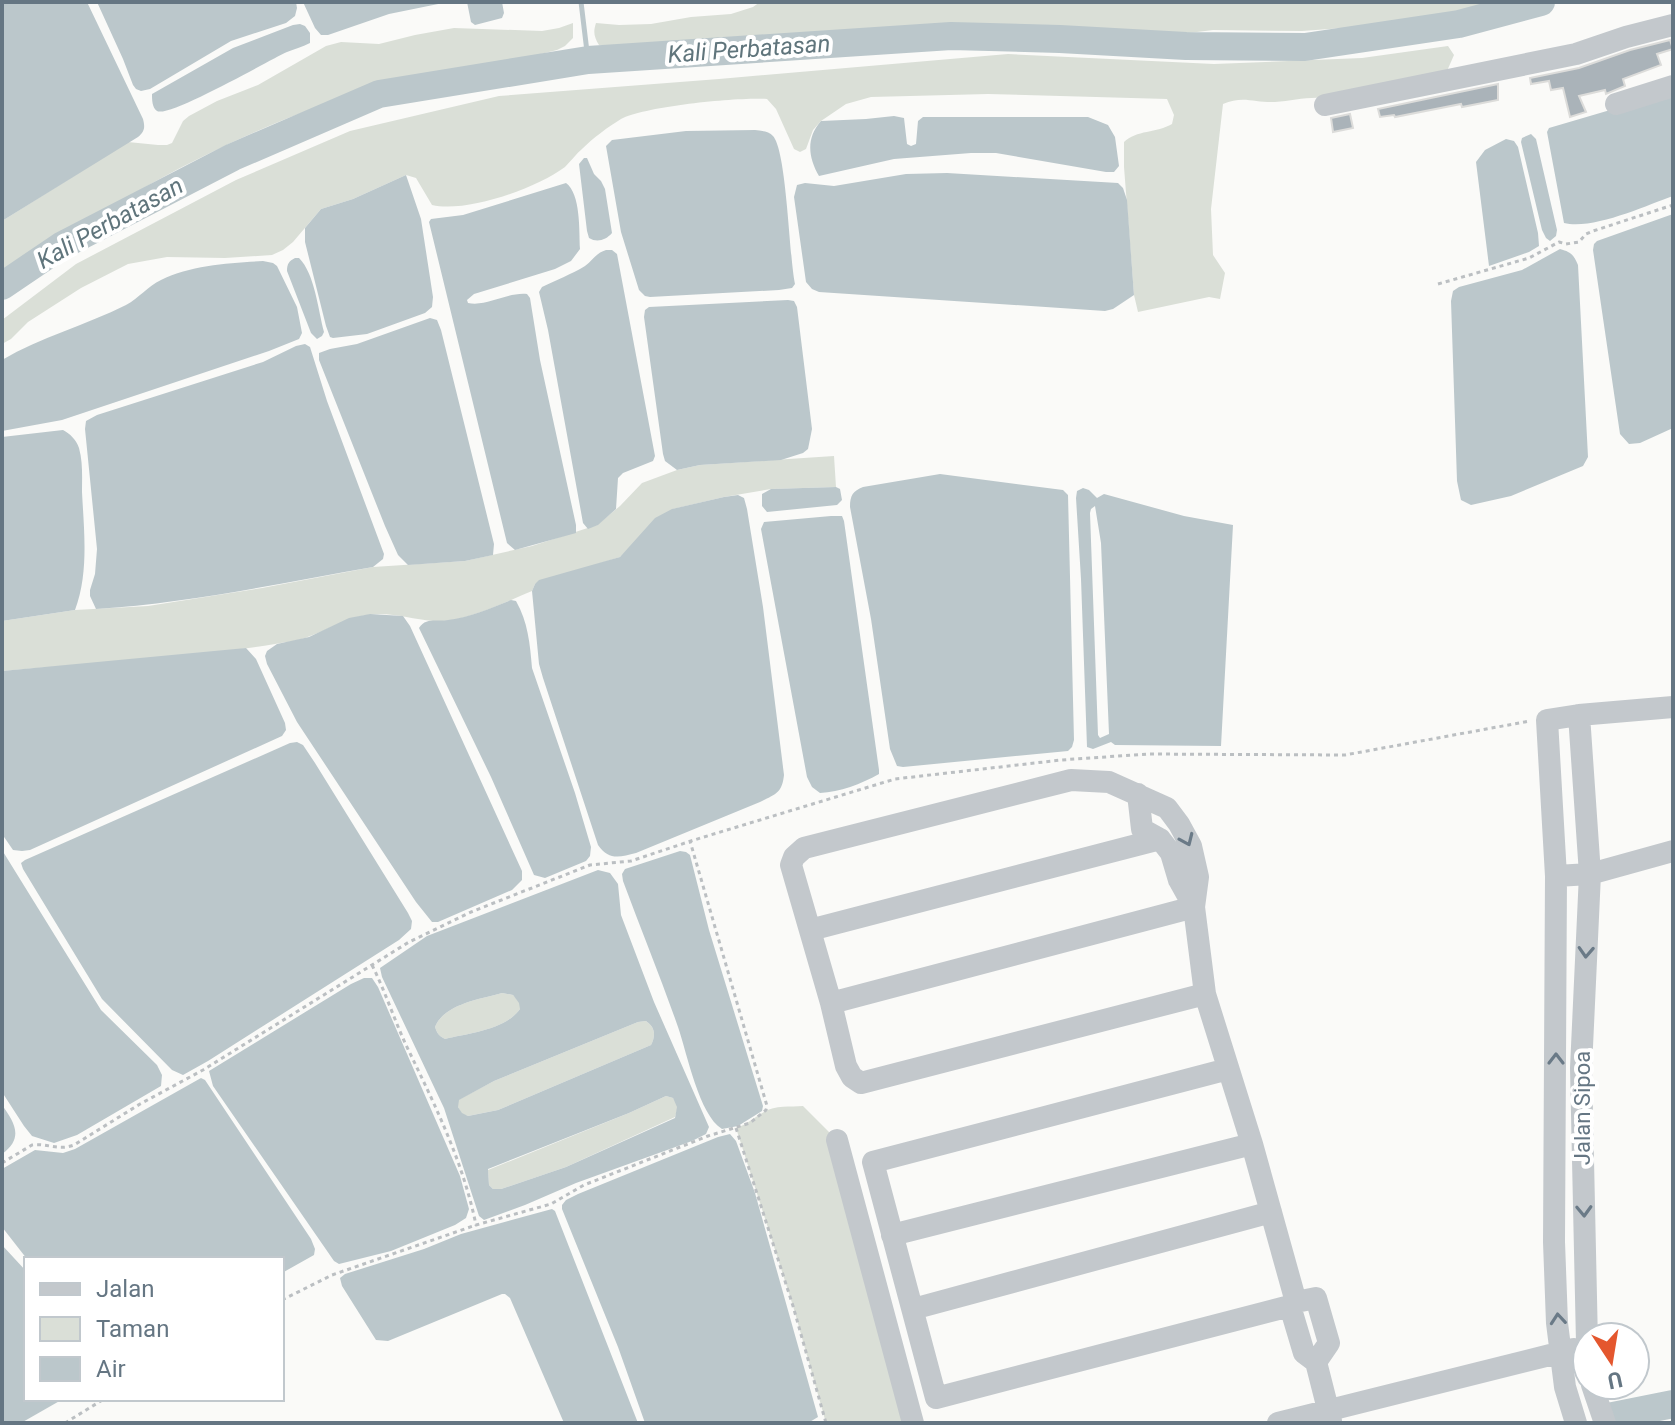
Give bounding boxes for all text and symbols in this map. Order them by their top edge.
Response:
water label: Kali Perbatasan [667,29,831,69]
water label: Kali Perbatasan [32,171,188,275]
one-way arrow [1177,832,1193,846]
one-way arrow [1578,946,1595,959]
street label: Jalan Sipoa [1570,1051,1595,1165]
one-way arrow [1547,1052,1564,1065]
one-way arrow [1575,1205,1592,1218]
legend [24,1257,284,1401]
text: Jalan [96,1275,154,1303]
one-way arrow [1550,1312,1567,1325]
text: Taman [96,1315,169,1343]
north arrow [1571,1321,1651,1401]
text: Air [96,1355,126,1383]
text: U [1605,1366,1625,1394]

